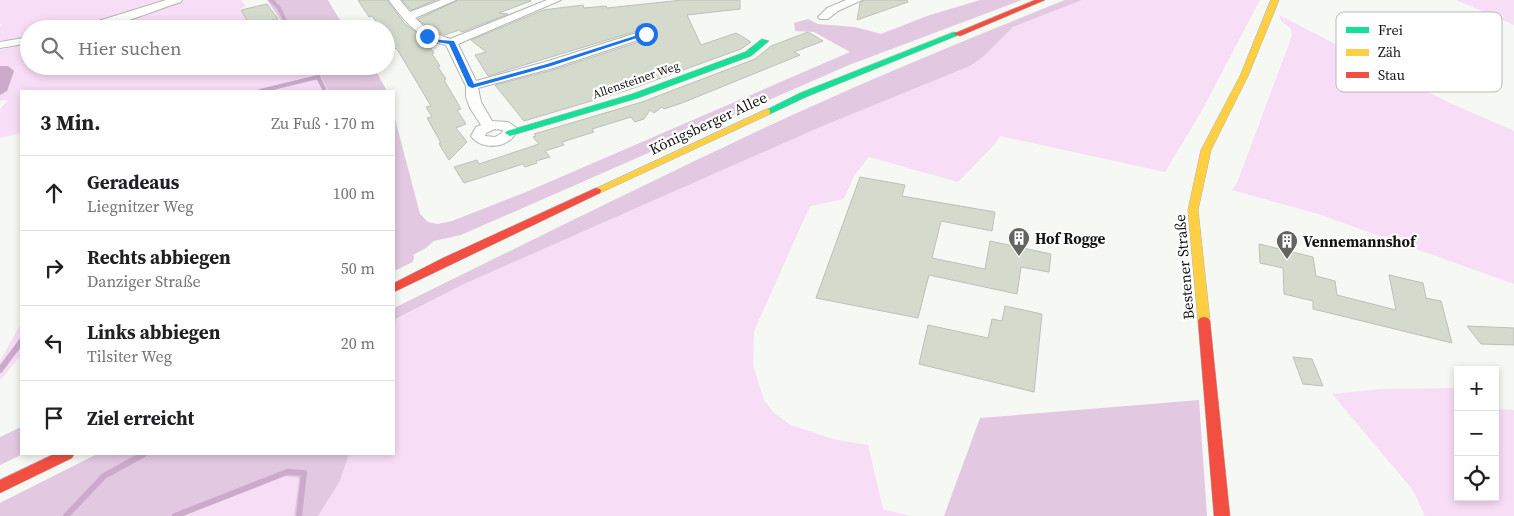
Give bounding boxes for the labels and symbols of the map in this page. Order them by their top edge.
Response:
legend [1336,12,1502,92]
text: Frei [1378,20,1403,40]
route start [635,23,658,46]
route end [416,25,439,48]
text: Zäh [1378,42,1401,62]
street label: Allensteiner Weg [590,58,682,102]
text: Stau [1378,65,1405,85]
street label: Königsberger Allee [646,86,770,159]
street label: Bestener Straße [1169,213,1199,320]
building icon: Hof Rogge [1007,226,1031,257]
place label: Hof Rogge [1035,228,1106,249]
building icon: Vennemannshof [1275,229,1299,260]
place label: Vennemannshof [1303,231,1417,252]

